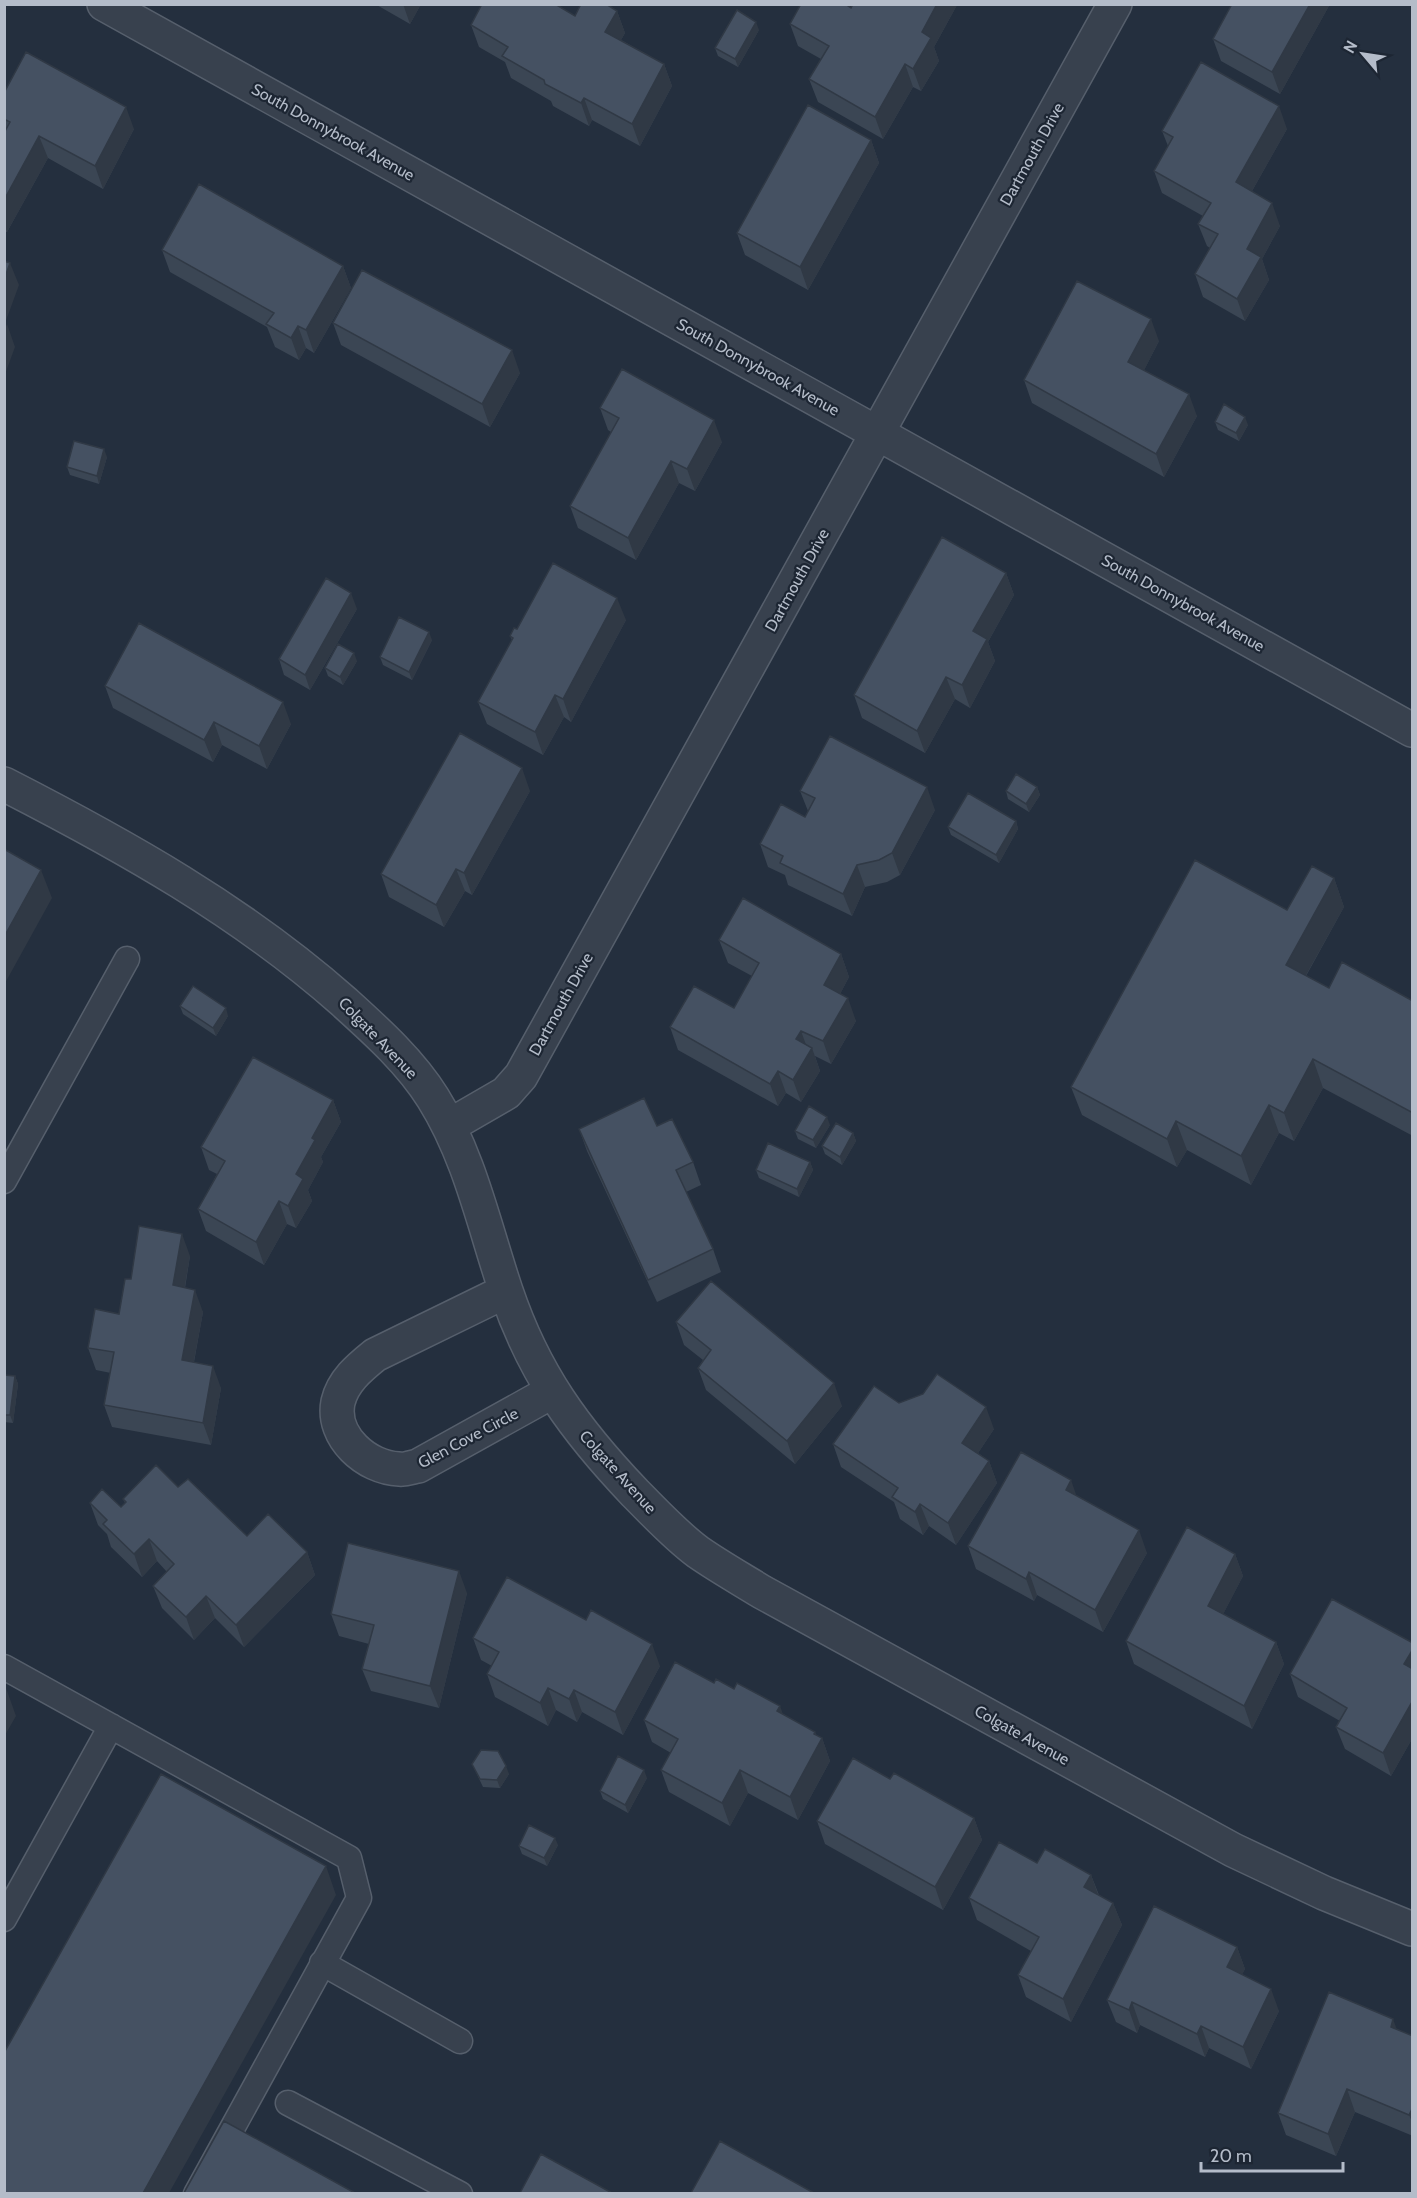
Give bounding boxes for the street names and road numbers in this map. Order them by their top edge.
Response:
street label: South Donnybrook Avenue [248,79,418,185]
street label: Dartmouth Drive [996,99,1068,209]
street label: South Donnybrook Avenue [673,314,843,420]
street label: Dartmouth Drive [761,525,833,635]
street label: South Donnybrook Avenue [1098,550,1268,656]
street label: Dartmouth Drive [525,949,597,1059]
street label: Colgate Avenue [335,993,421,1083]
street label: Glen Cove Circle [415,1404,521,1472]
street label: Colgate Avenue [576,1426,660,1518]
street label: Colgate Avenue [971,1701,1073,1769]

